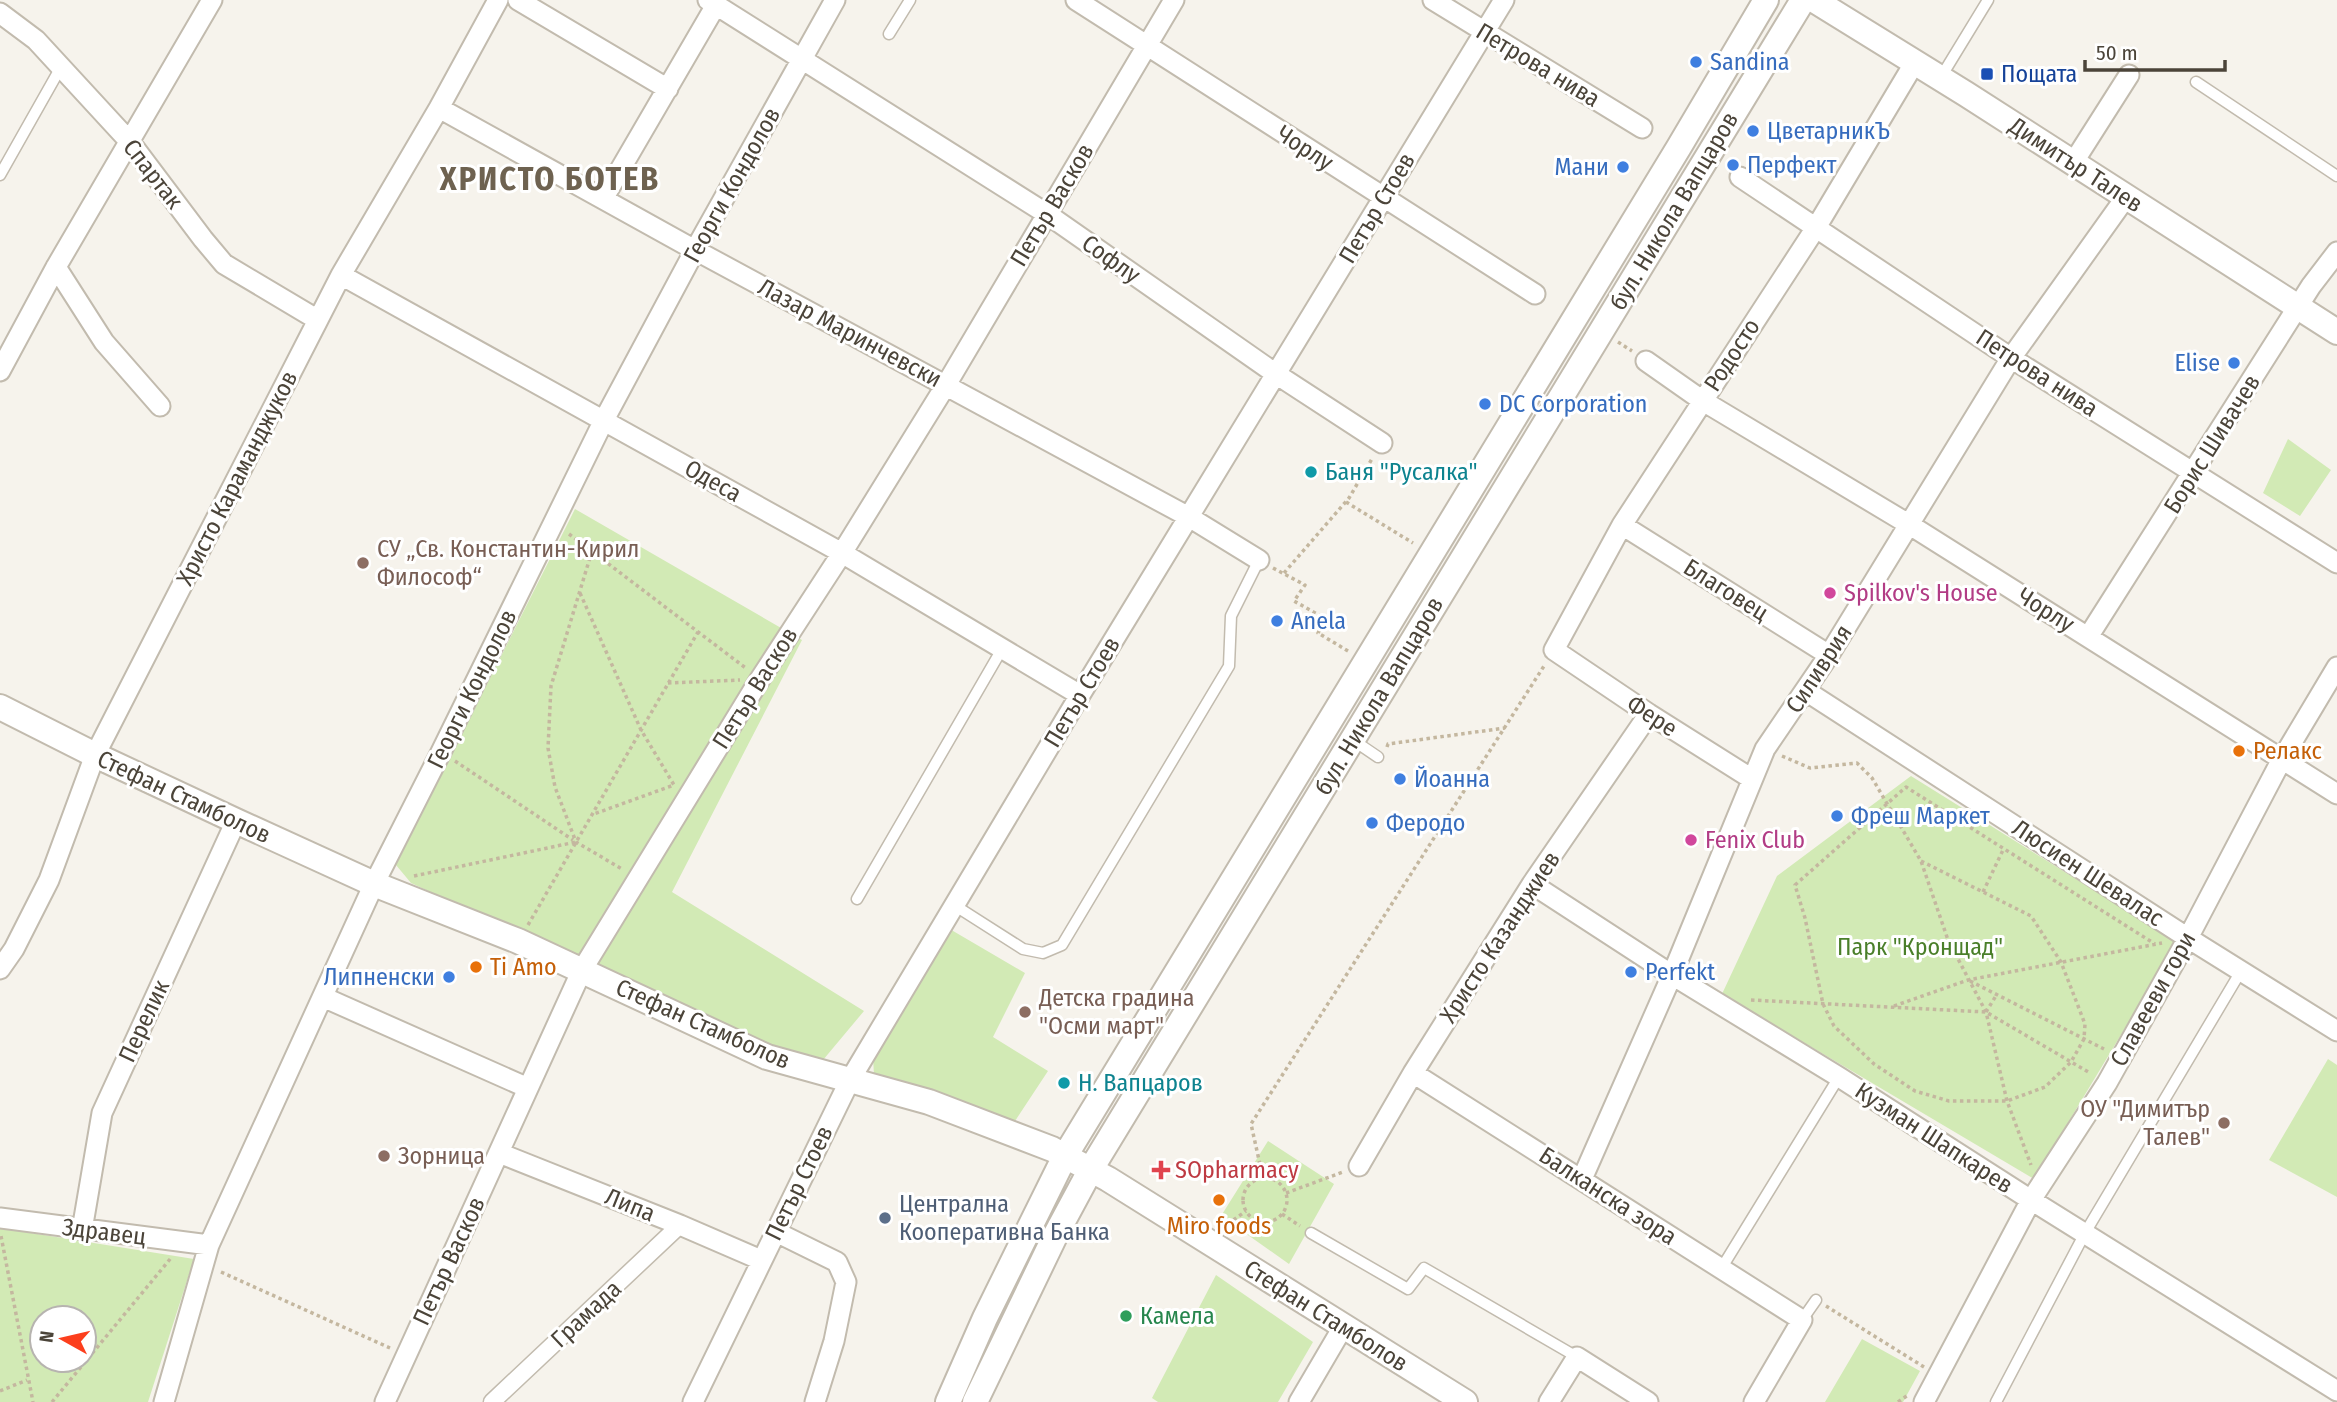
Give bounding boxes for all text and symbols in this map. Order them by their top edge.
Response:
street label: Петрова нива [1471,17,1605,113]
scale bar [2085,28,2225,72]
text: 50 m [2096,40,2138,66]
place label: Sandina [1710,48,1790,76]
marker: Sandina [1688,54,1704,70]
place label: Пощата [2001,60,2077,88]
marker: Пощата [1979,66,1995,82]
street label: Георги Кондолов [678,103,786,267]
street label: бул. Никола Вапцаров [1604,107,1744,315]
street label: Димитър Талев [2003,111,2148,218]
place label: ЦветарникЪ [1767,117,1890,145]
street label: Чорлу [1272,120,1339,177]
marker: ЦветарникЪ [1745,123,1761,139]
street label: Спартак [117,134,189,215]
street label: Петър Васков [1004,139,1100,271]
street label: Петър Стоев [1333,148,1421,268]
place label: Перфект [1747,151,1837,179]
place label: Мани [1554,153,1609,181]
marker: Перфект [1725,157,1741,173]
marker: Мани [1615,159,1631,175]
district label: ХРИСТО БОТЕВ [439,160,660,198]
street label: Софлу [1076,229,1146,289]
street label: Лазар Маринчевски [753,273,947,393]
street label: Родосто [1698,313,1766,397]
street label: Петрова нива [1971,323,2103,423]
place label: Elise [2174,349,2220,377]
marker: Elise [2226,355,2242,371]
street label: Христо Караманджуков [171,366,303,590]
street label: Борис Шивачев [2158,369,2266,519]
place label: DC Corporation [1499,390,1647,418]
marker: DC Corporation [1477,396,1493,412]
street label: Одеса [680,454,746,508]
place label: Баня "Русалка" [1325,458,1477,486]
marker: Баня "Русалка" [1303,464,1319,480]
place label: СУ „Св. Константин-Кирил Философ“ [377,535,639,591]
street label: Благовец [1679,553,1774,627]
marker: СУ „Св. Константин-Кирил Философ“ [355,555,371,571]
place label: Spilkov's House [1844,579,1998,607]
street label: Чорлу [2013,582,2080,638]
marker: Spilkov's House [1822,585,1838,601]
street label: бул. Никола Вапцаров [1309,592,1449,800]
street label: Георги Кондолов [421,605,523,773]
place label: Anela [1291,607,1346,635]
marker: Anela [1269,613,1285,629]
street label: Силиврия [1780,620,1858,718]
street label: Петър Васков [707,622,803,754]
street label: Петър Стоев [1038,632,1126,752]
street label: Фере [1622,690,1682,742]
place label: Релакс [2253,737,2322,765]
marker: Релакс [2231,743,2247,759]
street label: Стефан Стамболов [93,745,275,849]
place label: Йоанна [1414,765,1490,793]
marker: Йоанна [1392,771,1408,787]
place label: Фреш Маркет [1851,802,1990,830]
marker: Фреш Маркет [1829,808,1845,824]
place label: Феродо [1386,809,1465,837]
street label: Люсиен Шевалас [2007,814,2169,932]
marker: Феродо [1364,815,1380,831]
place label: Fenix Club [1705,826,1805,854]
marker: Fenix Club [1683,832,1699,848]
street label: Христо Казанджиев [1434,846,1566,1028]
street label: Славееви гори [2105,927,2201,1071]
park label: Парк "Кронщад" [1837,933,2003,961]
place label: Ti Amo [490,953,557,981]
place label: Perfekt [1645,958,1715,986]
marker: Ti Amo [468,959,484,975]
place label: Липненски [323,963,435,991]
marker: Perfekt [1623,964,1639,980]
marker: Липненски [441,969,457,985]
street label: Стефан Стамболов [612,973,794,1075]
street label: Перелик [113,975,175,1066]
place label: Детска градина "Осми март" [1038,984,1195,1040]
marker: Детска градина "Осми март" [1017,1004,1033,1020]
place label: Н. Вапцаров [1078,1069,1203,1097]
marker: Н. Вапцаров [1056,1075,1072,1091]
street label: Кузман Шапкарев [1850,1077,2018,1199]
place label: ОУ "Димитър Талев" [2080,1095,2210,1151]
marker: ОУ "Димитър Талев" [2216,1115,2232,1131]
street label: Петър Стоев [759,1121,839,1245]
street label: Балканска зора [1534,1141,1682,1251]
place label: Зорница [398,1142,485,1170]
marker: Зорница [376,1148,392,1164]
place label: SOpharmacy [1175,1156,1299,1184]
marker: SOpharmacy [1153,1162,1169,1178]
street label: Липа [601,1182,659,1228]
place label: Централна Кооперативна Банка [899,1190,1110,1246]
marker: Miro foods [1211,1192,1227,1208]
street label: Петър Васков [407,1193,491,1329]
marker: Централна Кооперативна Банка [877,1210,893,1226]
place label: Miro foods [1167,1212,1271,1240]
street label: Здравец [60,1213,148,1251]
street label: Стефан Стамболов [1239,1254,1413,1378]
street label: Грамада [545,1275,627,1353]
place label: Камела [1140,1302,1215,1330]
north arrow [28,1304,98,1374]
marker: Камела [1118,1308,1134,1324]
text: N [34,1329,59,1344]

